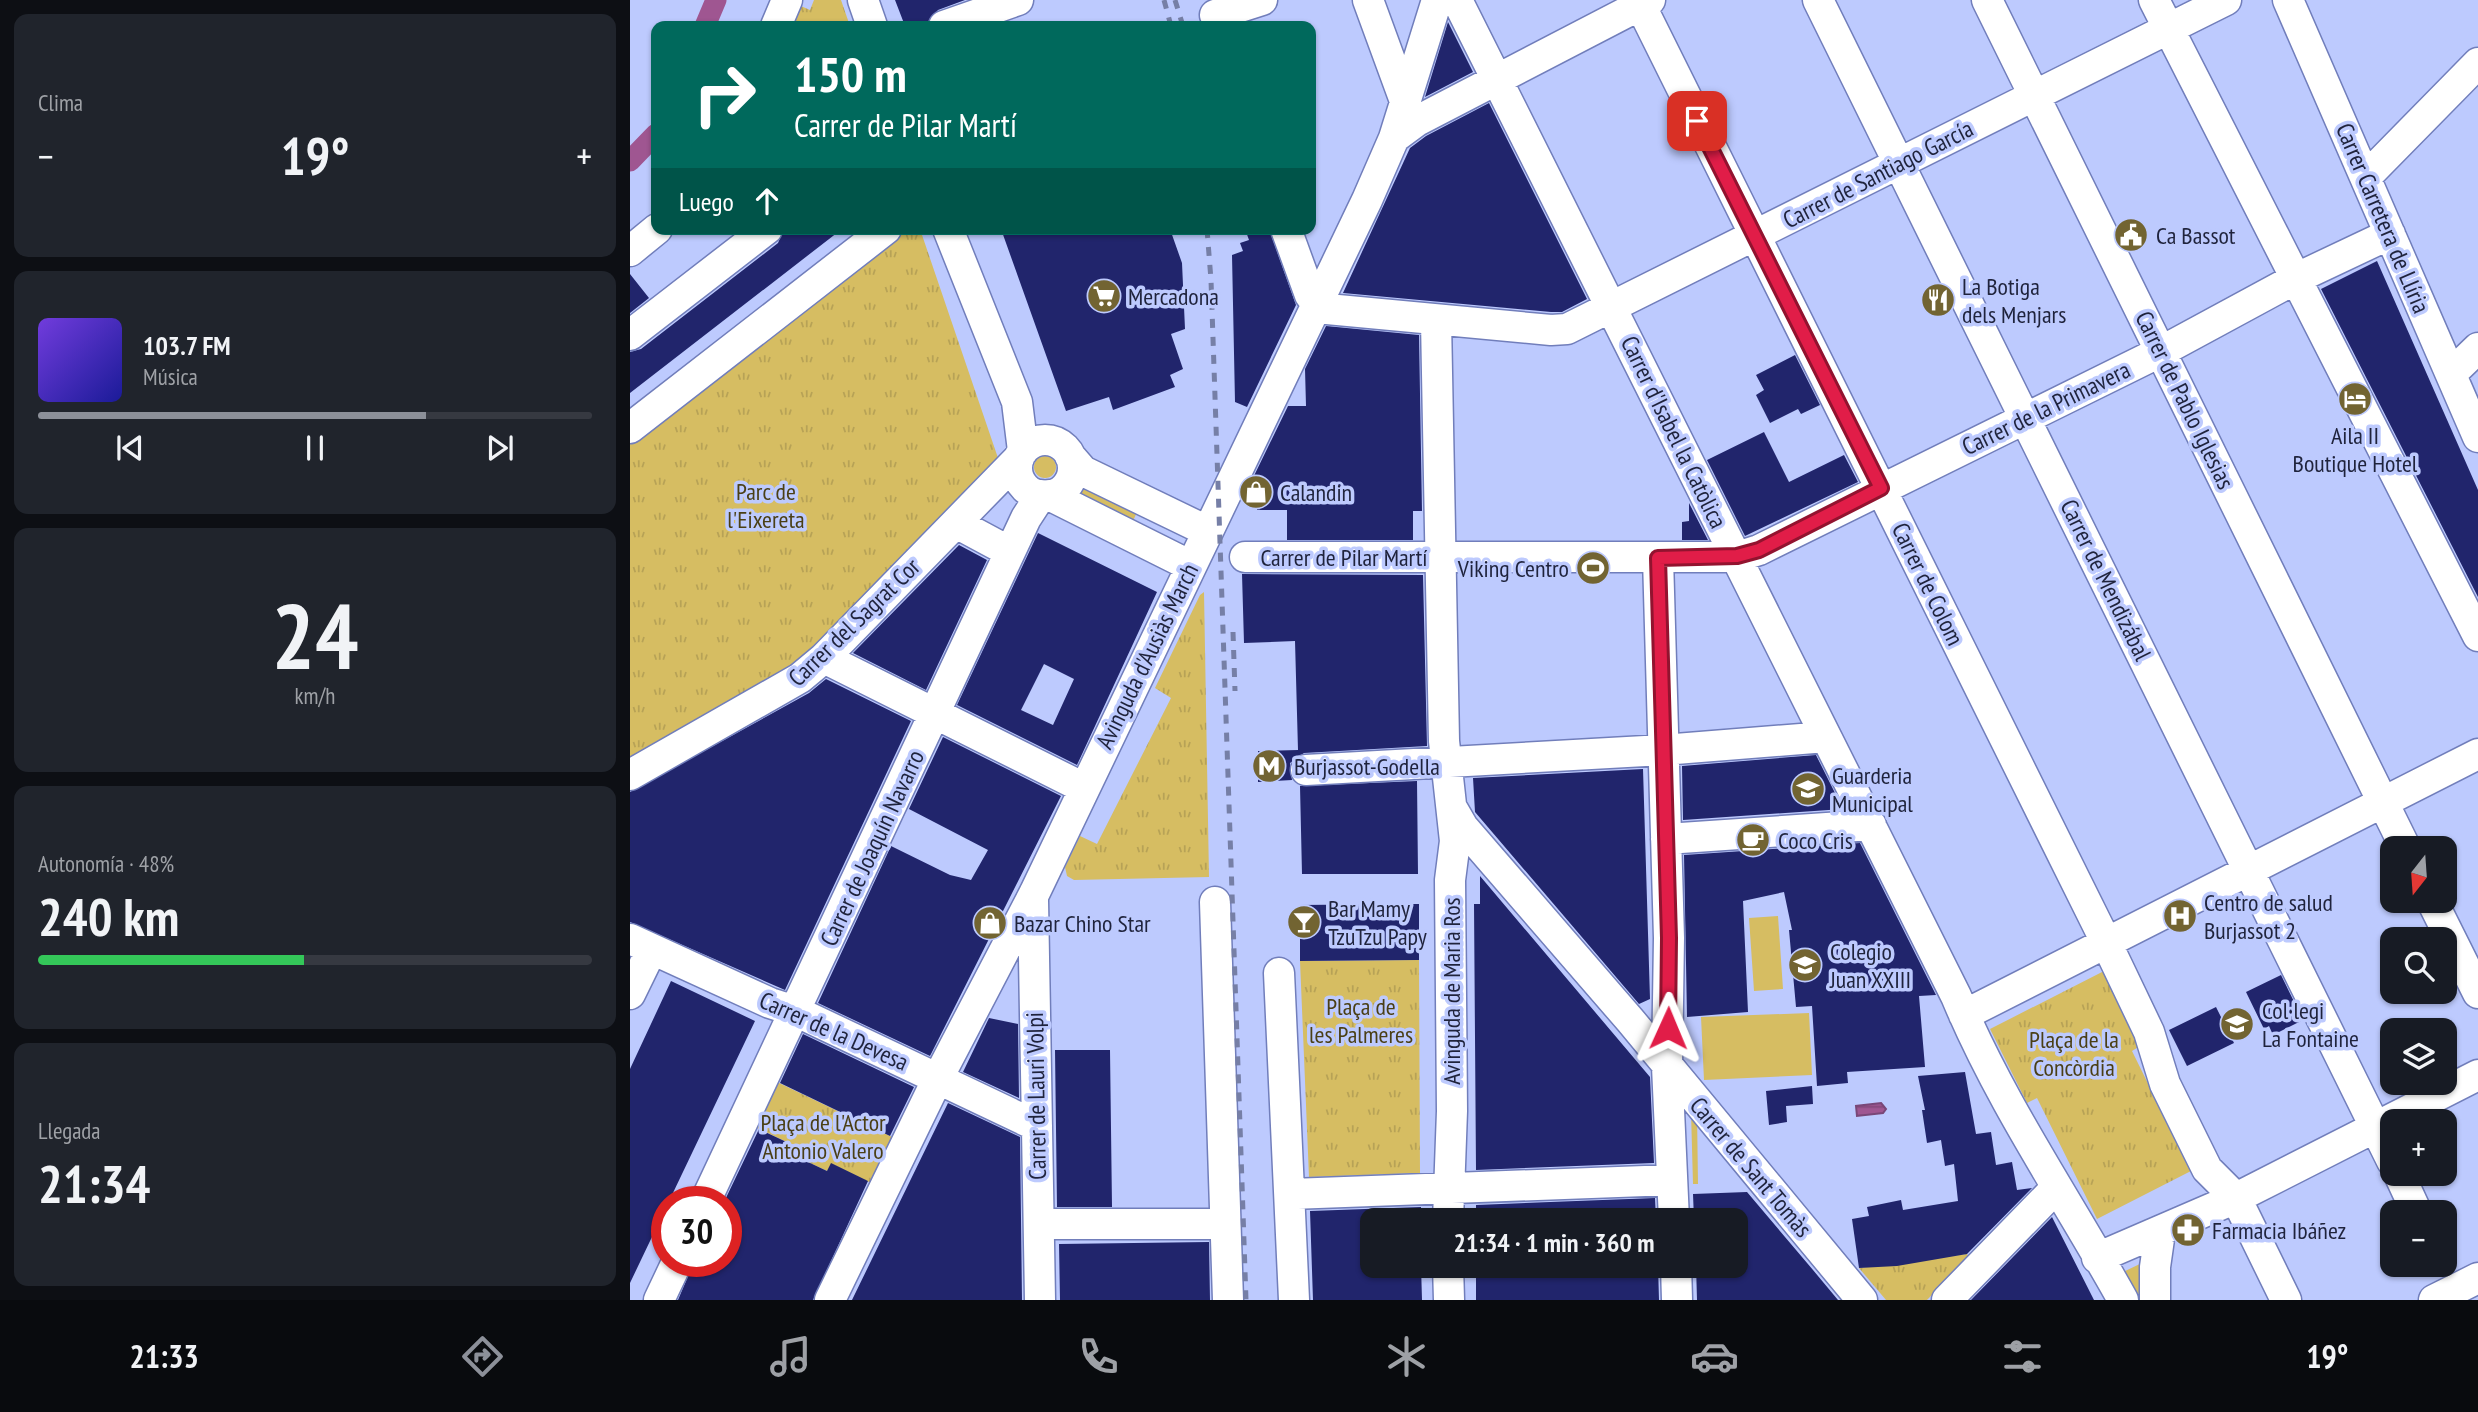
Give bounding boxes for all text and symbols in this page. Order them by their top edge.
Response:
text: 150 m [794,42,907,106]
icon: right [679,49,770,140]
text: Clima [38,88,83,117]
pin [1667,91,1727,151]
icon: arrive [1678,102,1716,140]
text: Carrer de Pilar Martí [794,104,1017,146]
street label: Carrer de Santiago García [1778,113,1978,235]
street label: Carrer Carretera de Llíria [2329,118,2437,318]
text: 19° [281,122,349,189]
text: − [38,131,54,180]
text: + [576,131,592,180]
icon: ahead [748,182,786,220]
text: Luego [679,185,734,218]
public building icon: Ca Bassot [2112,216,2150,254]
place label: Ca Bassot [2156,220,2236,251]
place label: La Botiga dels Menjars [1962,271,2066,330]
supermarket icon: Mercadona [1085,277,1123,315]
place label: Mercadona [1128,281,1219,312]
restaurant icon: La Botiga dels Menjars [1919,281,1957,319]
street label: Carrer de Pablo Iglesias [2129,306,2241,494]
text: 103.7 FM [143,329,231,362]
street label: Carrer d'Isabel la Catòlica [1614,331,1734,533]
street label: Carrer de la Primavera [1957,354,2135,462]
text: Música [143,362,198,391]
hotel icon: Aila II Boutique Hotel [2336,380,2374,418]
place label: Aila II Boutique Hotel [2293,420,2418,479]
icon: previous [111,429,149,467]
icon: pause [296,429,334,467]
icon: next [481,429,519,467]
shop icon: Calandin [1237,473,1275,511]
park label: Parc de l'Eixereta [727,476,805,535]
place label: Calandin [1280,477,1352,508]
street label: Carrer de Mendizábal [2054,494,2159,666]
street label: Carrer de Colom [1885,518,1971,650]
street label: Carrer de Pilar Martí [1260,542,1428,573]
sports icon: Viking Centro [1574,549,1612,587]
street label: Carrer del Sagrat Cor [782,551,927,693]
place label: Viking Centro [1457,553,1569,584]
street label: Avinguda d'Ausiàs March [1089,558,1205,754]
text: 24 [272,576,359,694]
text: km/h [295,681,335,710]
street label: Carrer de Joaquín Navarro [813,745,931,951]
metro station icon: Burjassot-Godella [1250,747,1288,785]
place label: Burjassot-Godella [1294,751,1440,782]
place label: Guarderia Municipal [1832,760,1913,819]
school or university icon: Guarderia Municipal [1789,770,1827,808]
cafe icon: Coco Cris [1734,821,1772,859]
place label: Coco Cris [1778,825,1853,856]
north arrow [2380,836,2457,914]
map controls [2380,836,2457,1277]
text: Autonomía · 48% [38,849,174,878]
text: 240 km [38,883,179,950]
place label: Centro de salud Burjassot 2 [2204,887,2333,946]
place label: Bar Mamy TzuTzu Papy [1328,893,1427,952]
street label: Avinguda de Maria Ros [1436,897,1467,1085]
hospital icon: Centro de salud Burjassot 2 [2161,897,2199,935]
bar icon: Bar Mamy TzuTzu Papy [1285,903,1323,941]
shop icon: Bazar Chino Star [971,904,1009,942]
place label: Bazar Chino Star [1014,908,1151,939]
button: search [2380,927,2457,1004]
place label: Colegio Juan XXIII [1829,936,1911,995]
school or university icon: Colegio Juan XXIII [1786,946,1824,984]
street label: Carrer de la Devesa [755,984,913,1078]
park label: Plaça de les Palmeres [1309,991,1413,1050]
position arrow [1631,991,1705,1065]
place label: Col·legi La Fontaine [2262,995,2359,1054]
school or university icon: Col·legi La Fontaine [2218,1005,2256,1043]
street label: Carrer de Lauri Volpi [1019,1012,1053,1180]
button: layers [2380,1018,2457,1095]
park label: Plaça de la Concòrdia [2029,1024,2119,1083]
street label: Carrer de Sant Tomàs [1683,1090,1819,1244]
park label: Plaça de l'Actor Antonio Valero [760,1107,886,1166]
button: + [2380,1109,2457,1186]
text: Llegada [38,1116,101,1145]
text: 21:34 [38,1150,150,1217]
speed limit sign: 30 [651,1186,742,1277]
button: − [2380,1200,2457,1277]
pharmacy icon: Farmacia Ibáñez [2169,1211,2207,1249]
place label: Farmacia Ibáñez [2212,1215,2346,1246]
text: 21:34 · 1 min · 360 m [1454,1226,1654,1259]
icon: directions [458,1332,507,1381]
icon: music [766,1332,815,1381]
icon: phone [1074,1332,1123,1381]
icon: climate [1382,1332,1431,1381]
icon: car [1690,1332,1739,1381]
icon: filters [1998,1332,2047,1381]
text: 21:33 [130,1335,199,1377]
text: 19° [2306,1335,2348,1377]

